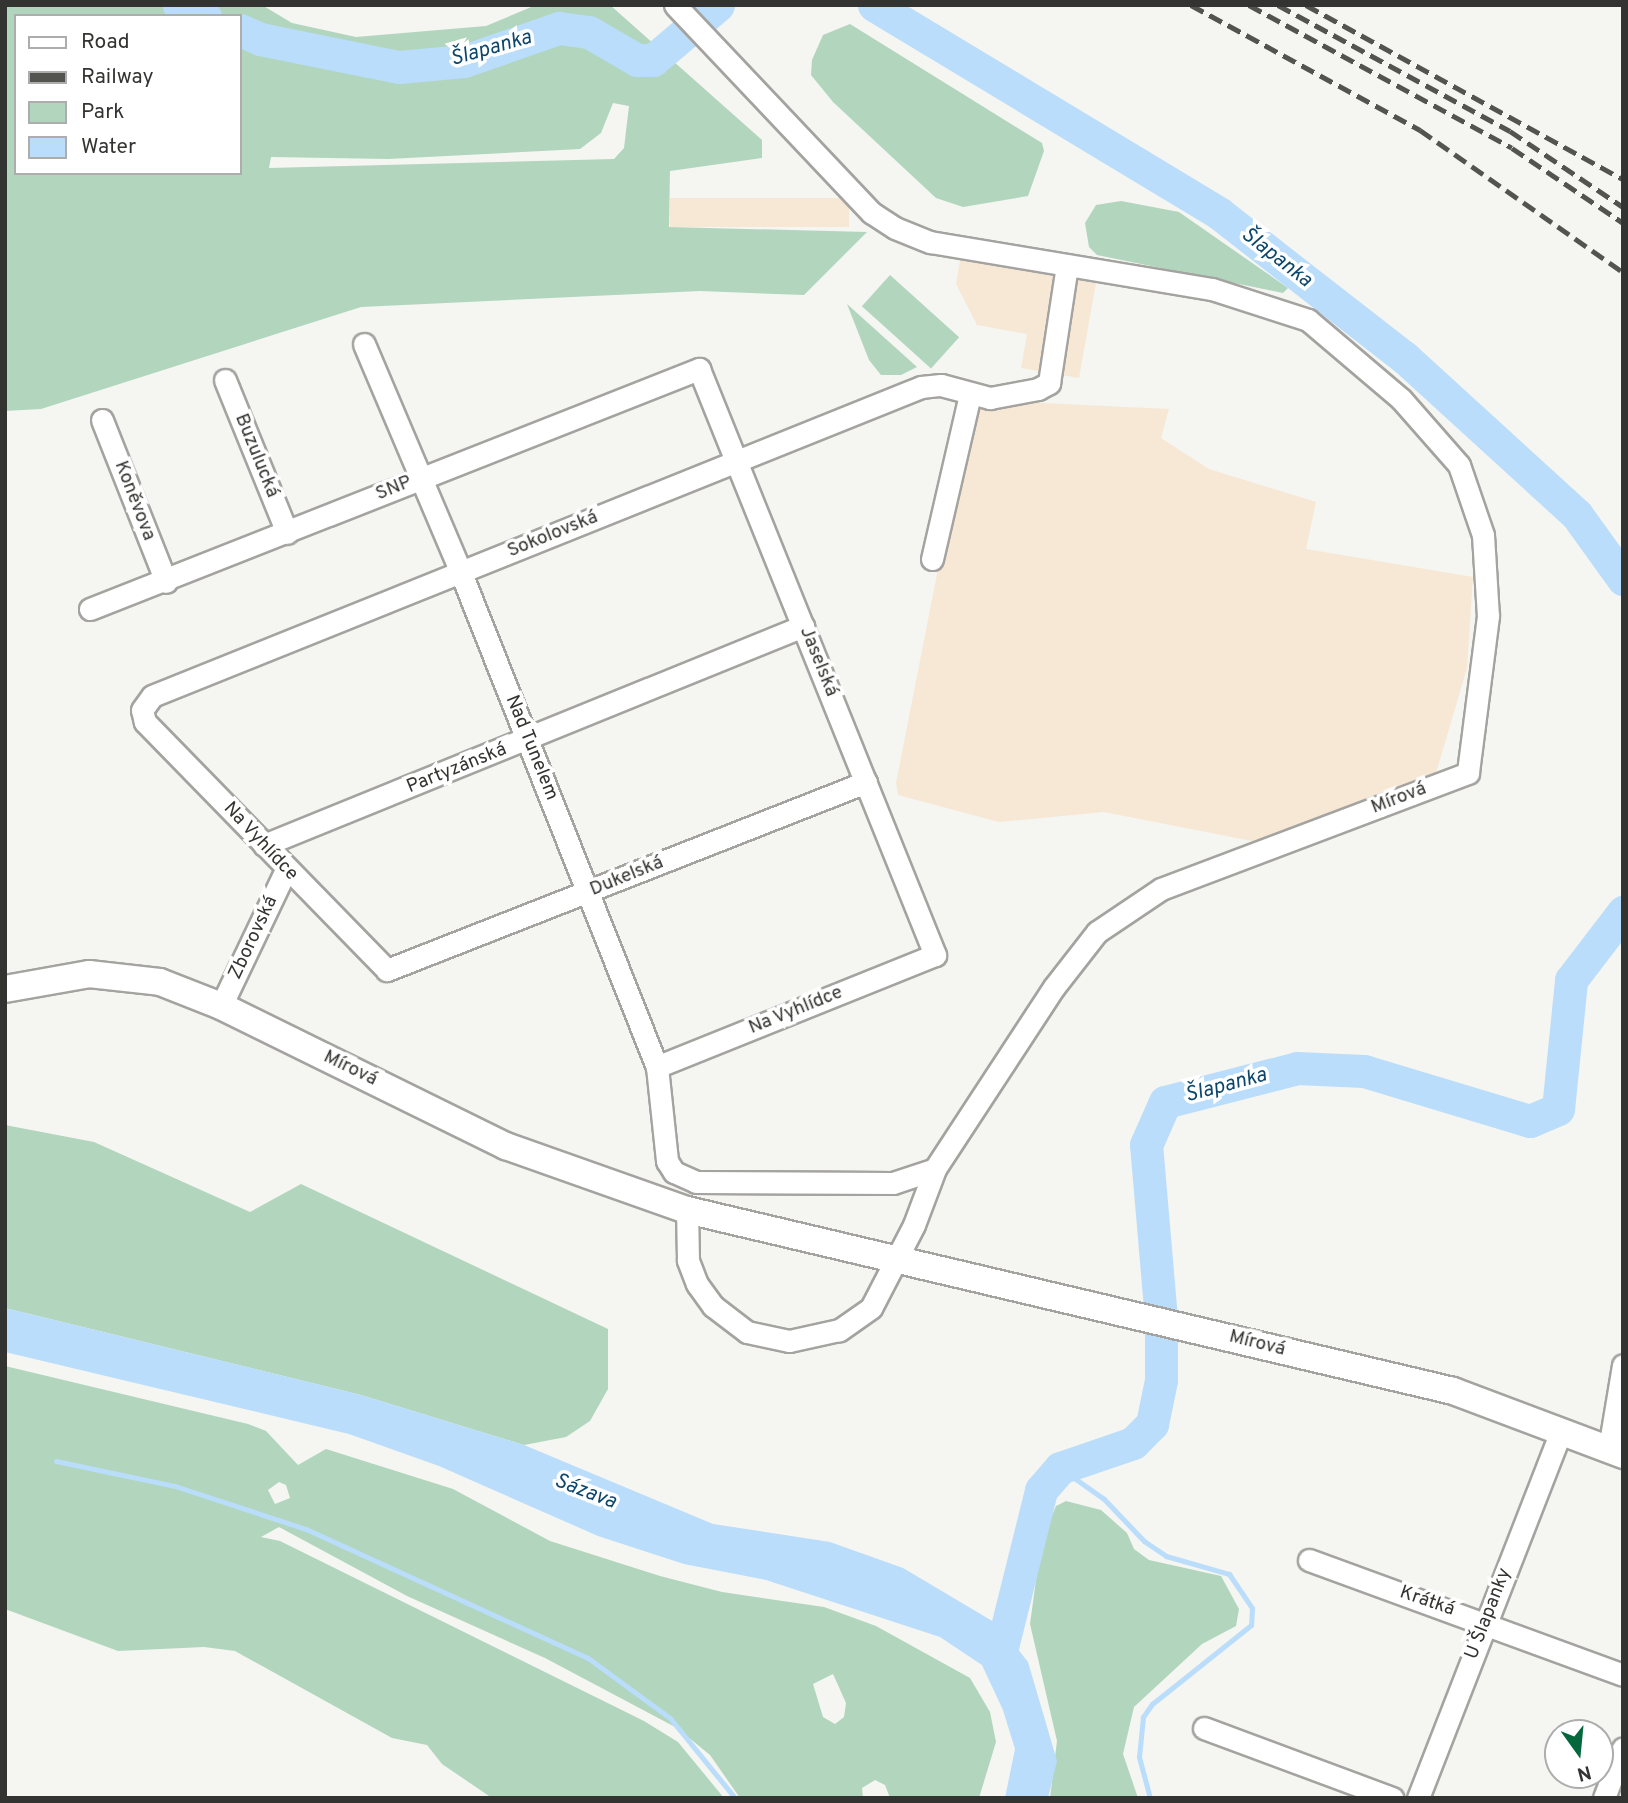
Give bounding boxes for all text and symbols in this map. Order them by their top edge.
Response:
legend [14,14,242,175]
water label: Šlapanka [448,25,534,73]
text: Road [81,29,130,56]
text: Railway [81,64,154,91]
text: Park [81,99,124,126]
text: Water [81,134,136,161]
water label: Šlapanka [1235,222,1317,294]
street label: Buzulucká [229,411,283,501]
street label: Koněvova [108,458,160,544]
street label: SNP [373,472,415,506]
street label: Sokolovská [504,507,602,563]
street label: Jaselská [794,624,842,700]
street label: Nad Tunelem [499,692,563,804]
street label: Partyzánská [404,739,510,799]
street label: Mírová [1368,778,1430,820]
street label: Na Vyhlídce [218,798,302,886]
street label: Dukelská [587,852,667,902]
street label: Zborovská [225,893,283,983]
street label: Na Vyhlídce [745,982,847,1040]
street label: Mírová [319,1046,381,1092]
water label: Šlapanka [1183,1063,1269,1109]
street label: Mírová [1226,1326,1288,1362]
water label: Sázava [550,1469,620,1515]
street label: U Šlapanky [1461,1565,1517,1663]
street label: Krátká [1396,1582,1458,1622]
north arrow [1544,1719,1614,1789]
text: N [1574,1759,1594,1786]

